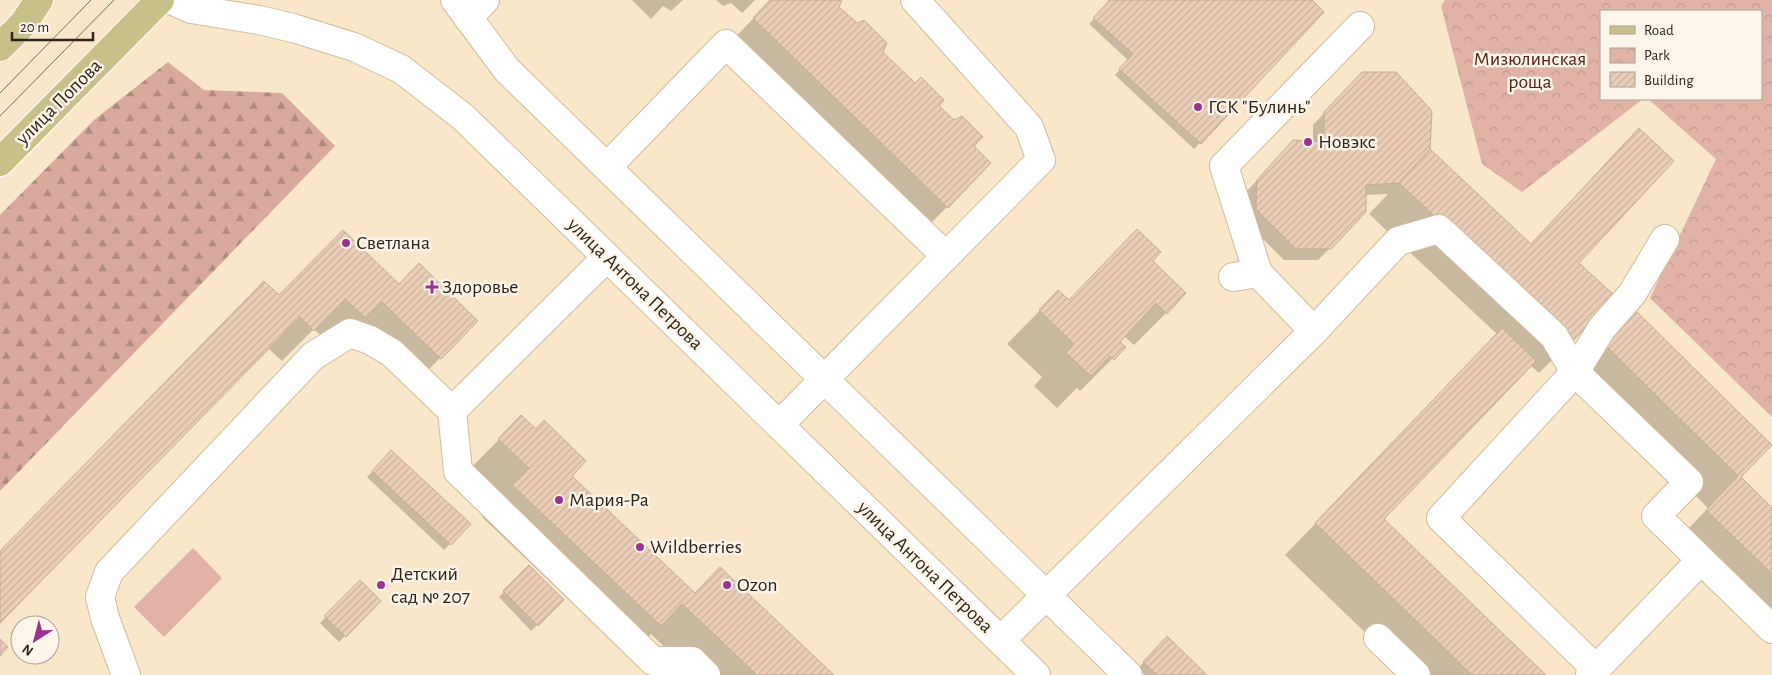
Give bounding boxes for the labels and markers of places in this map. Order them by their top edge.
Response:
place label: ГСК "Булинь" [1208,97,1311,117]
marker: ГСК "Булинь" [1192,101,1204,113]
place label: Новэкс [1318,132,1376,152]
marker: Новэкс [1302,136,1314,148]
place label: Светлана [356,233,430,253]
marker: Светлана [340,237,352,249]
place label: Здоровье [442,277,518,297]
marker: Здоровье [426,281,438,293]
place label: Мария-Ра [569,490,649,510]
marker: Мария-Ра [553,494,565,506]
place label: Wildberries [650,537,742,557]
marker: Wildberries [634,541,646,553]
place label: Детский сад № 207 [391,564,470,607]
place label: Ozon [737,575,778,595]
marker: Детский сад № 207 [375,579,387,591]
marker: Ozon [721,579,733,591]

